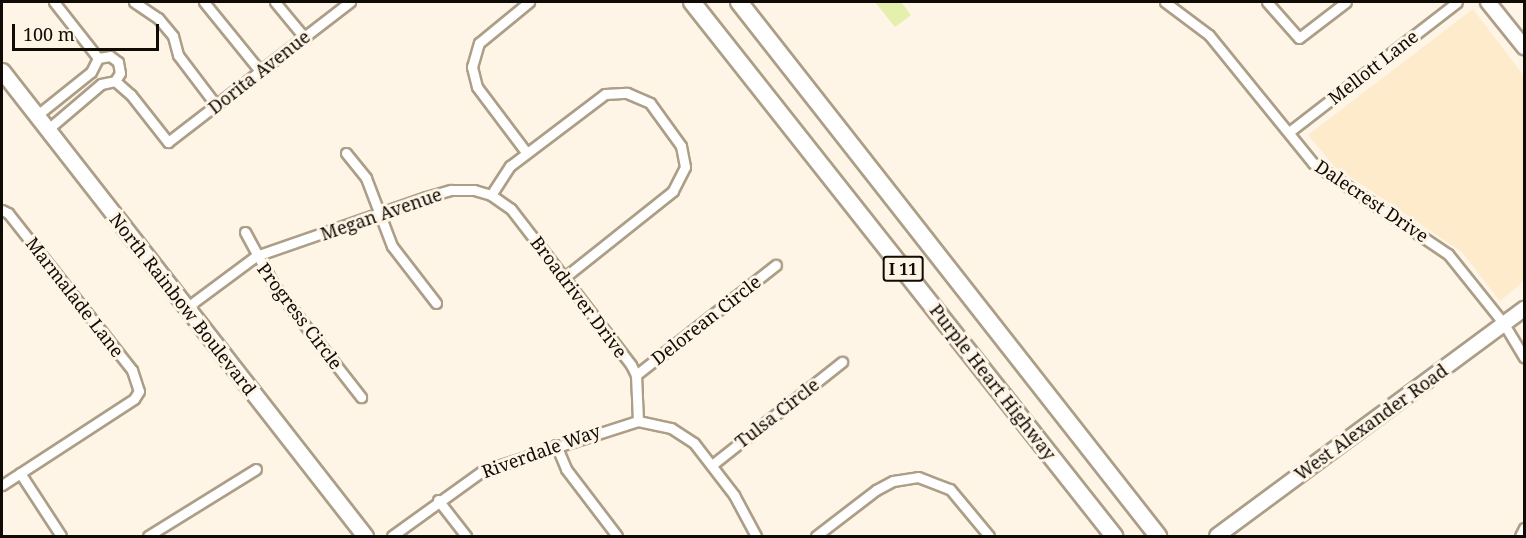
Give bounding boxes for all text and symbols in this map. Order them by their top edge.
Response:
scale bar [15,12,162,50]
text: 100 m [23,22,75,46]
street label: Mellott Lane [1324,25,1422,109]
street label: Dorita Avenue [204,26,314,118]
street label: Dalecrest Drive [1311,155,1433,247]
street label: Megan Avenue [317,183,445,245]
street label: North Rainbow Boulevard [105,209,261,399]
street label: Broadriver Drive [526,232,632,362]
street label: Marmalade Lane [21,233,129,361]
road number: I 11 [882,256,924,282]
street label: Progress Circle [253,258,347,374]
street label: Delorean Circle [647,271,765,369]
street label: Purple Heart Highway [925,300,1061,464]
street label: West Alexander Road [1290,359,1452,485]
street label: Tulsa Circle [731,374,823,452]
street label: Riverdale Way [479,420,603,482]

